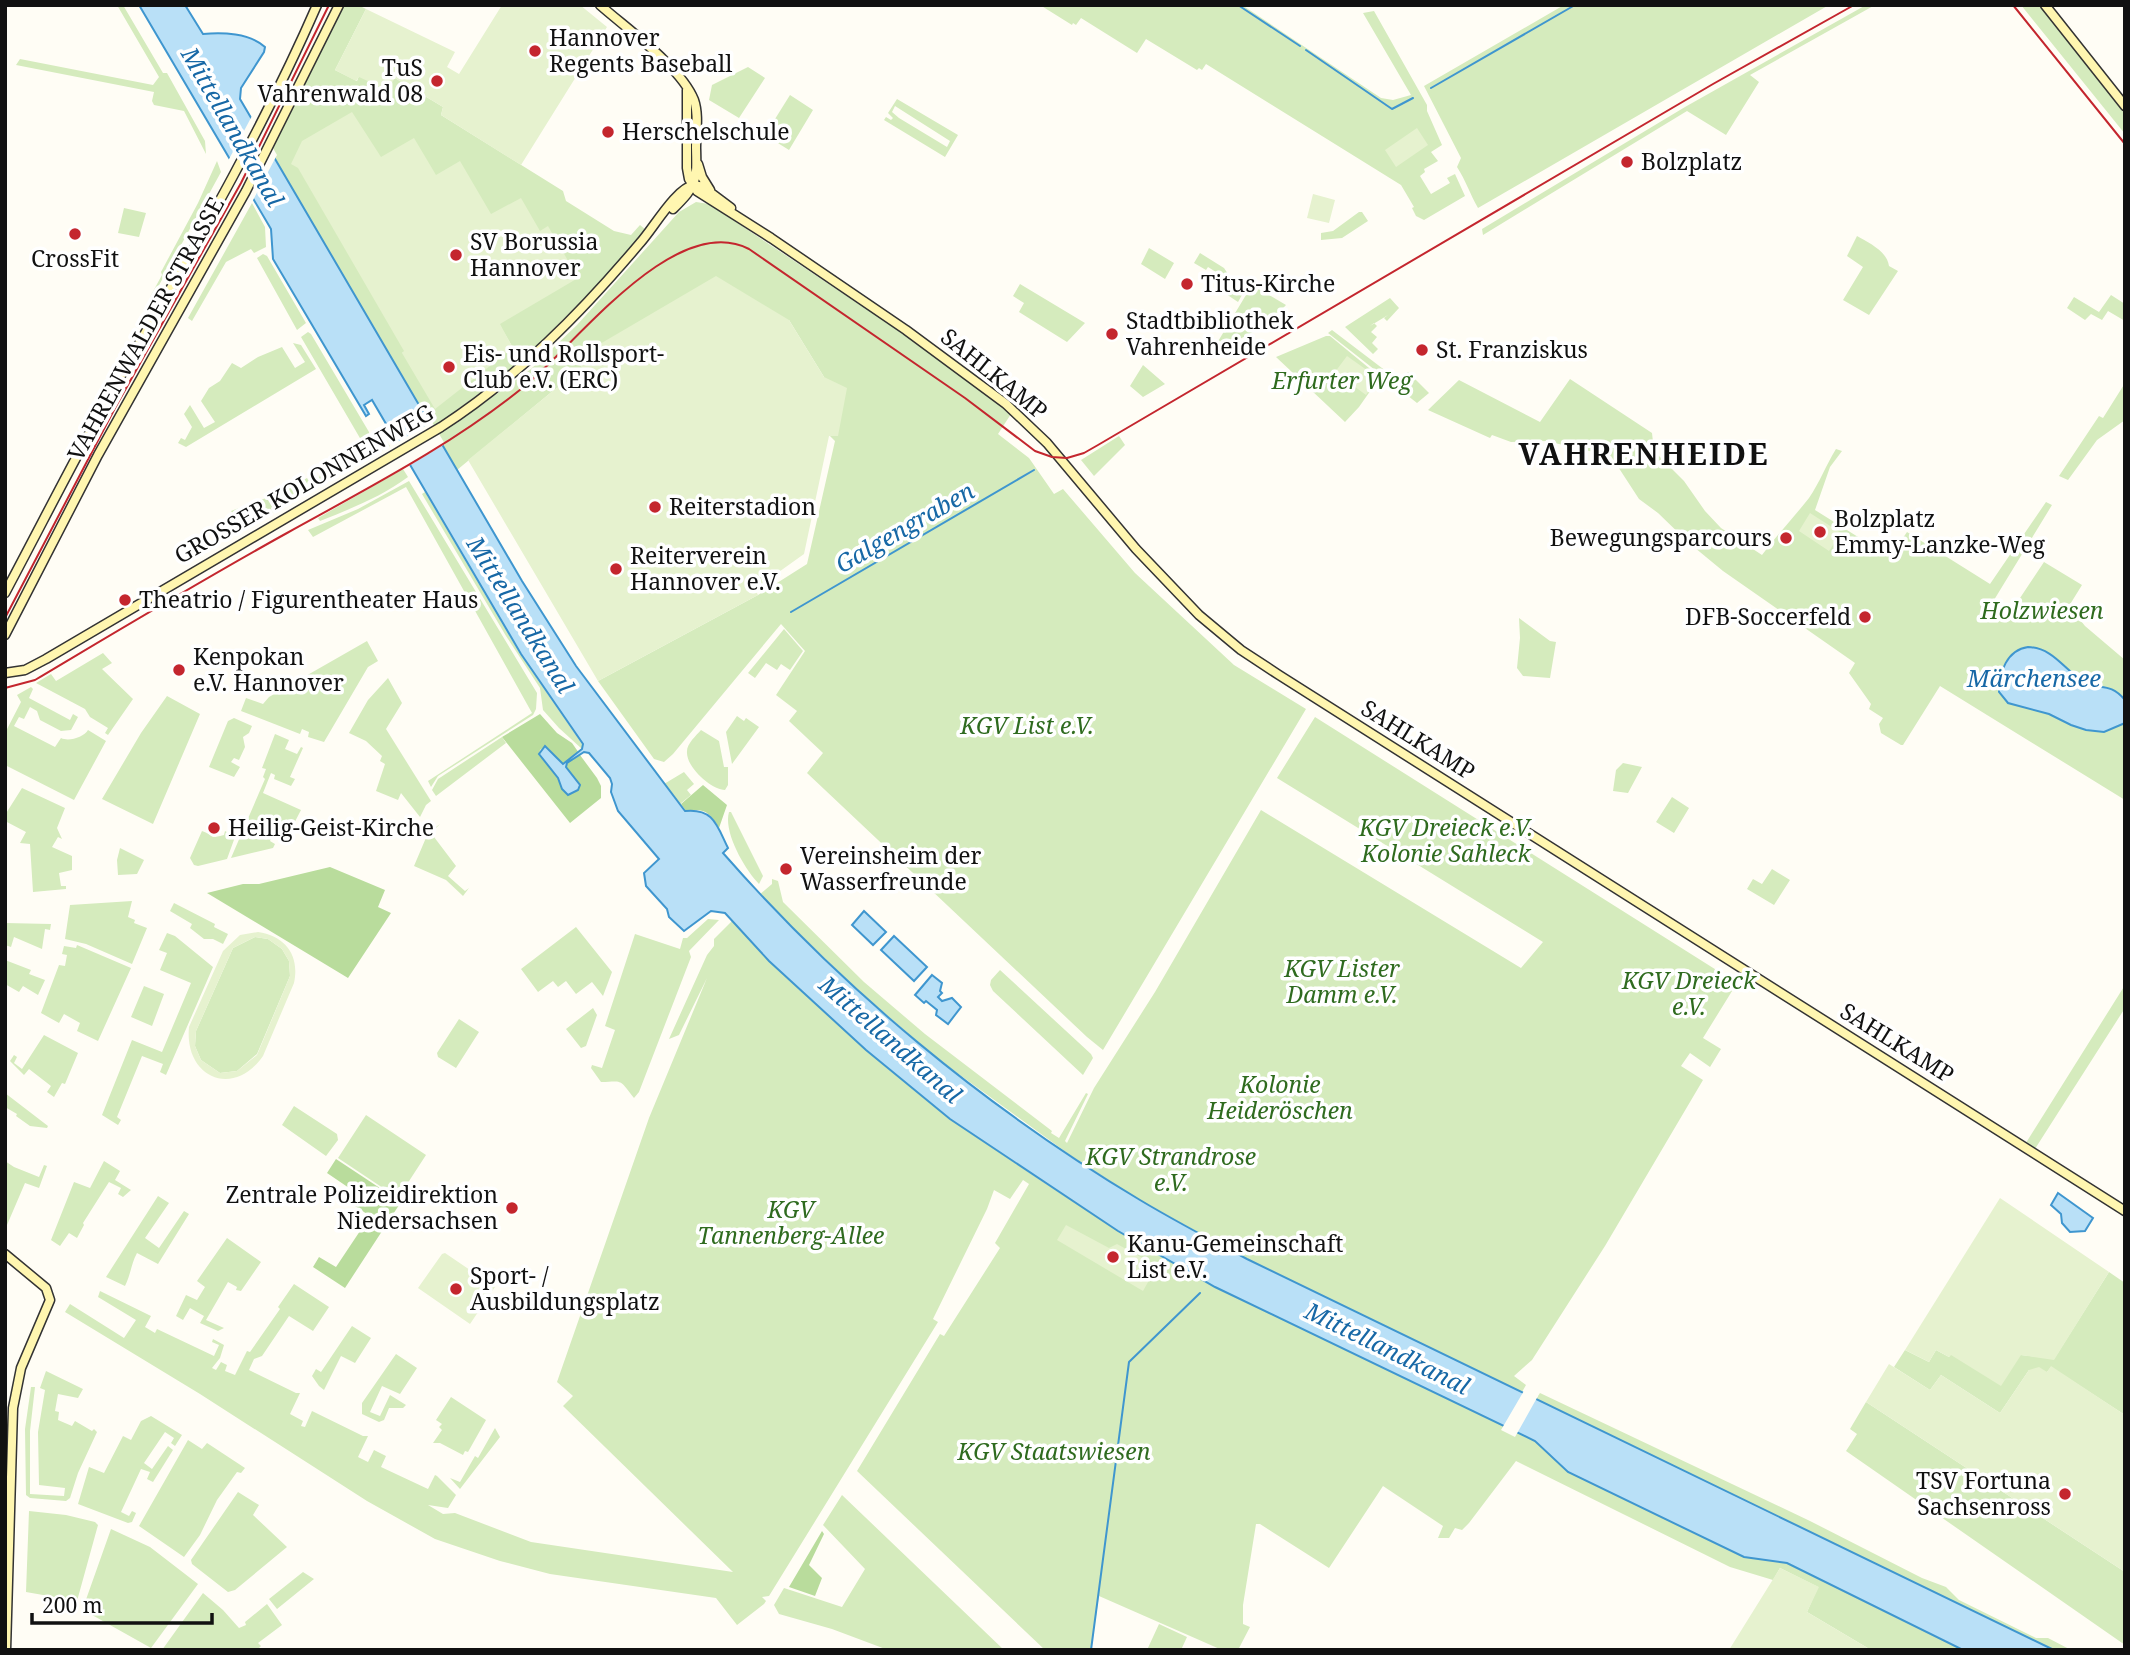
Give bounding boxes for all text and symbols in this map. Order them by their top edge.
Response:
place label: Hannover Regents Baseball [549,21,732,79]
water label: Mittellandkanal [174,40,293,213]
marker: Hannover Regents Baseball [527,43,543,59]
place label: TuS Vahrenwald 08 [258,51,423,109]
marker: TuS Vahrenwald 08 [429,73,445,89]
place label: Herschelschule [622,115,789,147]
marker: Herschelschule [600,124,616,140]
place label: Bolzplatz [1641,145,1742,177]
marker: Bolzplatz [1619,154,1635,170]
street label: VAHRENWALDER STRASSE [59,191,231,466]
place label: SV Borussia Hannover [470,225,598,283]
marker: CrossFit [67,226,83,242]
place label: CrossFit [31,242,119,274]
marker: SV Borussia Hannover [448,247,464,263]
place label: Titus-Kirche [1201,267,1335,299]
marker: Titus-Kirche [1179,276,1195,292]
place label: Stadtbibliothek Vahrenheide [1126,304,1294,362]
street label: SAHLKAMP [935,320,1055,426]
marker: Stadtbibliothek Vahrenheide [1104,326,1120,342]
place label: St. Franziskus [1436,333,1588,365]
place label: Eis- und Rollsport- Club e.V. (ERC) [463,337,664,395]
marker: St. Franziskus [1414,342,1430,358]
marker: Eis- und Rollsport- Club e.V. (ERC) [441,359,457,375]
park label: Erfurter Weg [1271,364,1413,396]
street label: GROSSER KOLONNENWEG [168,396,439,571]
district label: VAHRENHEIDE [1518,433,1770,474]
water label: Galgengraben [829,474,980,580]
place label: Reiterstadion [669,490,816,522]
marker: Reiterstadion [647,499,663,515]
place label: Bolzplatz Emmy-Lanzke-Weg [1834,502,2046,560]
place label: Bewegungsparcours [1550,521,1772,553]
marker: Bolzplatz Emmy-Lanzke-Weg [1812,524,1828,540]
water label: Mittellandkanal [459,529,583,700]
marker: Bewegungsparcours [1778,530,1794,546]
place label: Reiterverein Hannover e.V. [630,539,781,597]
marker: Reiterverein Hannover e.V. [608,561,624,577]
place label: Theatrio / Figurentheater Haus [139,583,478,615]
marker: Theatrio / Figurentheater Haus [117,592,133,608]
park label: Holzwiesen [1979,594,2104,626]
place label: DFB-Soccerfeld [1685,600,1851,632]
marker: DFB-Soccerfeld [1857,609,1873,625]
place label: Kenpokan e.V. Hannover [193,640,344,698]
water label: Märchensee [1966,661,2101,694]
marker: Kenpokan e.V. Hannover [171,662,187,678]
street label: SAHLKAMP [1356,692,1482,787]
park label: KGV List e.V. [959,709,1094,741]
place label: Heilig-Geist-Kirche [228,811,434,843]
park label: KGV Dreieck e.V. Kolonie Sahleck [1358,811,1533,869]
marker: Heilig-Geist-Kirche [206,820,222,836]
place label: Vereinsheim der Wasserfreunde [800,839,982,897]
marker: Vereinsheim der Wasserfreunde [778,861,794,877]
park label: KGV Lister Damm e.V. [1283,952,1400,1010]
park label: KGV Dreieck e.V. [1621,964,1757,1022]
water label: Mittellandkanal [812,967,970,1111]
street label: SAHLKAMP [1835,995,1961,1090]
park label: Kolonie Heideröschen [1206,1068,1353,1126]
park label: KGV Strandrose e.V. [1085,1140,1256,1198]
place label: Zentrale Polizeidirektion Niedersachsen [226,1178,498,1236]
park label: KGV Tannenberg-Allee [698,1193,884,1251]
marker: Zentrale Polizeidirektion Niedersachsen [504,1200,520,1216]
place label: Kanu-Gemeinschaft List e.V. [1127,1227,1343,1285]
marker: Kanu-Gemeinschaft List e.V. [1105,1249,1121,1265]
place label: Sport- / Ausbildungsplatz [470,1259,660,1317]
marker: Sport- / Ausbildungsplatz [448,1281,464,1297]
water label: Mittellandkanal [1299,1293,1476,1402]
park label: KGV Staatswiesen [957,1435,1151,1467]
place label: TSV Fortuna Sachsenross [1916,1464,2051,1522]
marker: TSV Fortuna Sachsenross [2057,1486,2073,1502]
scale bar [32,1582,212,1626]
text: 200 m [42,1591,103,1619]

